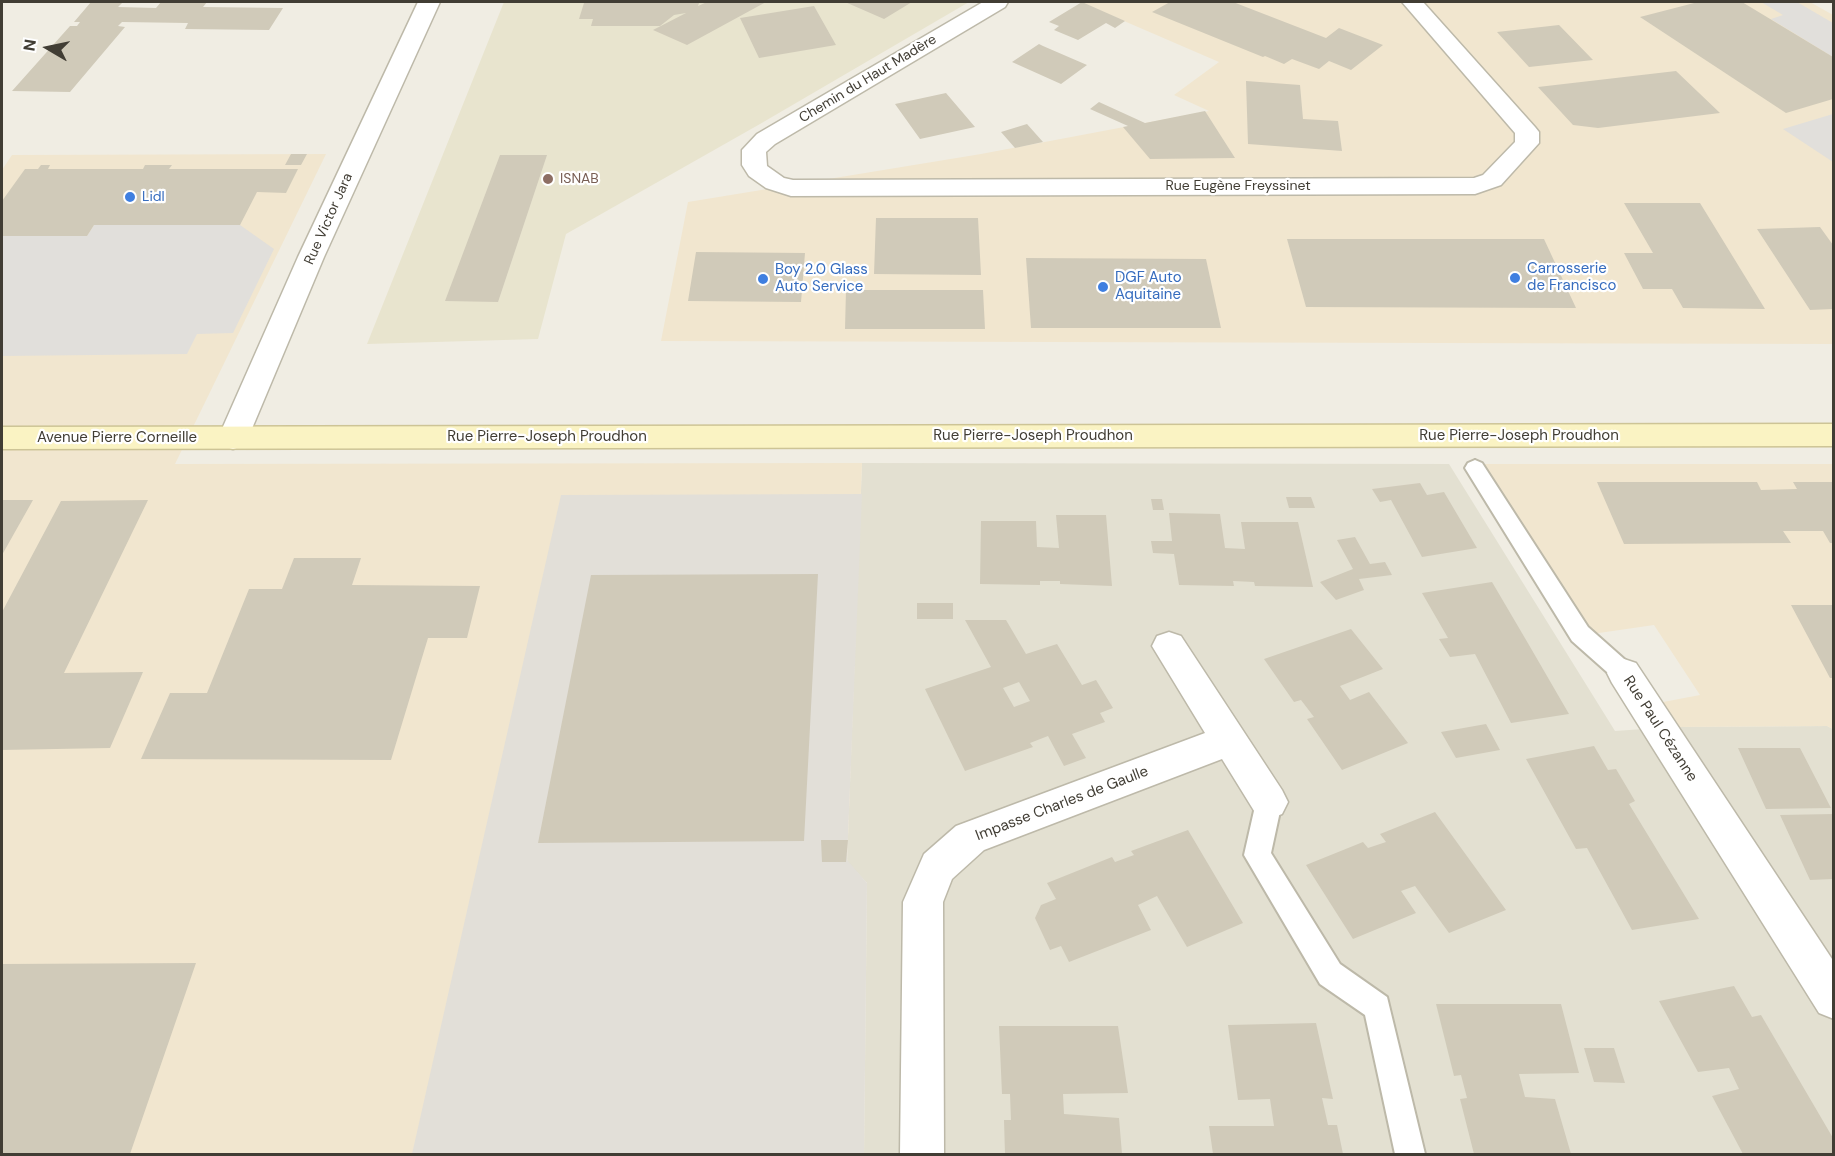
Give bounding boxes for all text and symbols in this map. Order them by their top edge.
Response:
north arrow [18,18,78,78]
street label: Chemin du Haut Madère [796,31,940,127]
text: N [18,38,41,53]
street label: Rue Victor Jara [301,171,357,267]
place label: ISNAB [560,171,599,187]
marker: ISNAB [541,172,555,186]
street label: Rue Eugène Freyssinet [1165,178,1311,194]
place label: Lidl [142,189,165,205]
marker: Lidl [123,190,137,204]
place label: Carrosserie de Francisco [1527,260,1616,295]
place label: Boy 2.0 Glass Auto Service [775,261,868,296]
place label: DGF Auto Aquitaine [1115,269,1182,304]
marker: Carrosserie de Francisco [1508,271,1522,285]
marker: Boy 2.0 Glass Auto Service [756,272,770,286]
marker: DGF Auto Aquitaine [1096,280,1110,294]
street label: Rue Pierre-Joseph Proudhon [933,427,1133,445]
street label: Rue Pierre-Joseph Proudhon [1419,427,1619,445]
street label: Rue Pierre-Joseph Proudhon [447,428,647,446]
street label: Avenue Pierre Corneille [37,429,197,447]
street label: Rue Paul Cézanne [1619,673,1701,785]
street label: Impasse Charles de Gaulle [973,763,1151,845]

